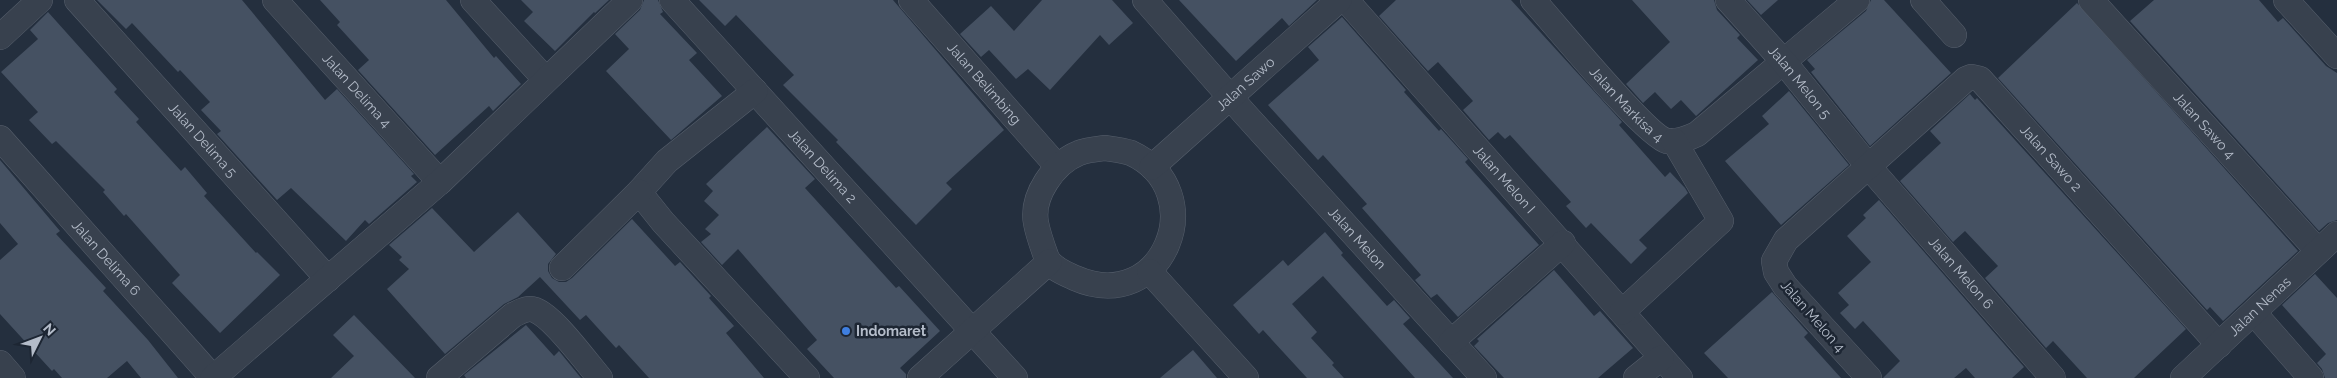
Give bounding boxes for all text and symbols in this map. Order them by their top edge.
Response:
street label: Jalan Belimbing [944,39,1024,127]
street label: Jalan Melon 5 [1765,42,1835,122]
street label: Jalan Delima 4 [319,50,395,131]
street label: Jalan Sawo [1213,54,1278,114]
street label: Jalan Markisa 4 [1586,63,1667,145]
street label: Jalan Sawo 4 [2170,89,2239,162]
street label: Jalan Delima 5 [165,99,240,180]
street label: Jalan Sawo 2 [2017,122,2085,195]
street label: Jalan Delima 2 [785,126,860,206]
street label: Jalan Melon I [1470,142,1538,216]
street label: Jalan Melon [1325,204,1389,272]
street label: Jalan Delima 6 [69,217,144,299]
street label: Jalan Melon 6 [1926,234,1997,312]
street label: Jalan Nenas [2225,273,2294,339]
street label: Jalan Melon 4 [1778,277,1849,355]
north arrow [15,313,65,363]
text: N [40,320,59,339]
place label: Indomaret [856,323,927,339]
marker: Indomaret [840,325,852,337]

